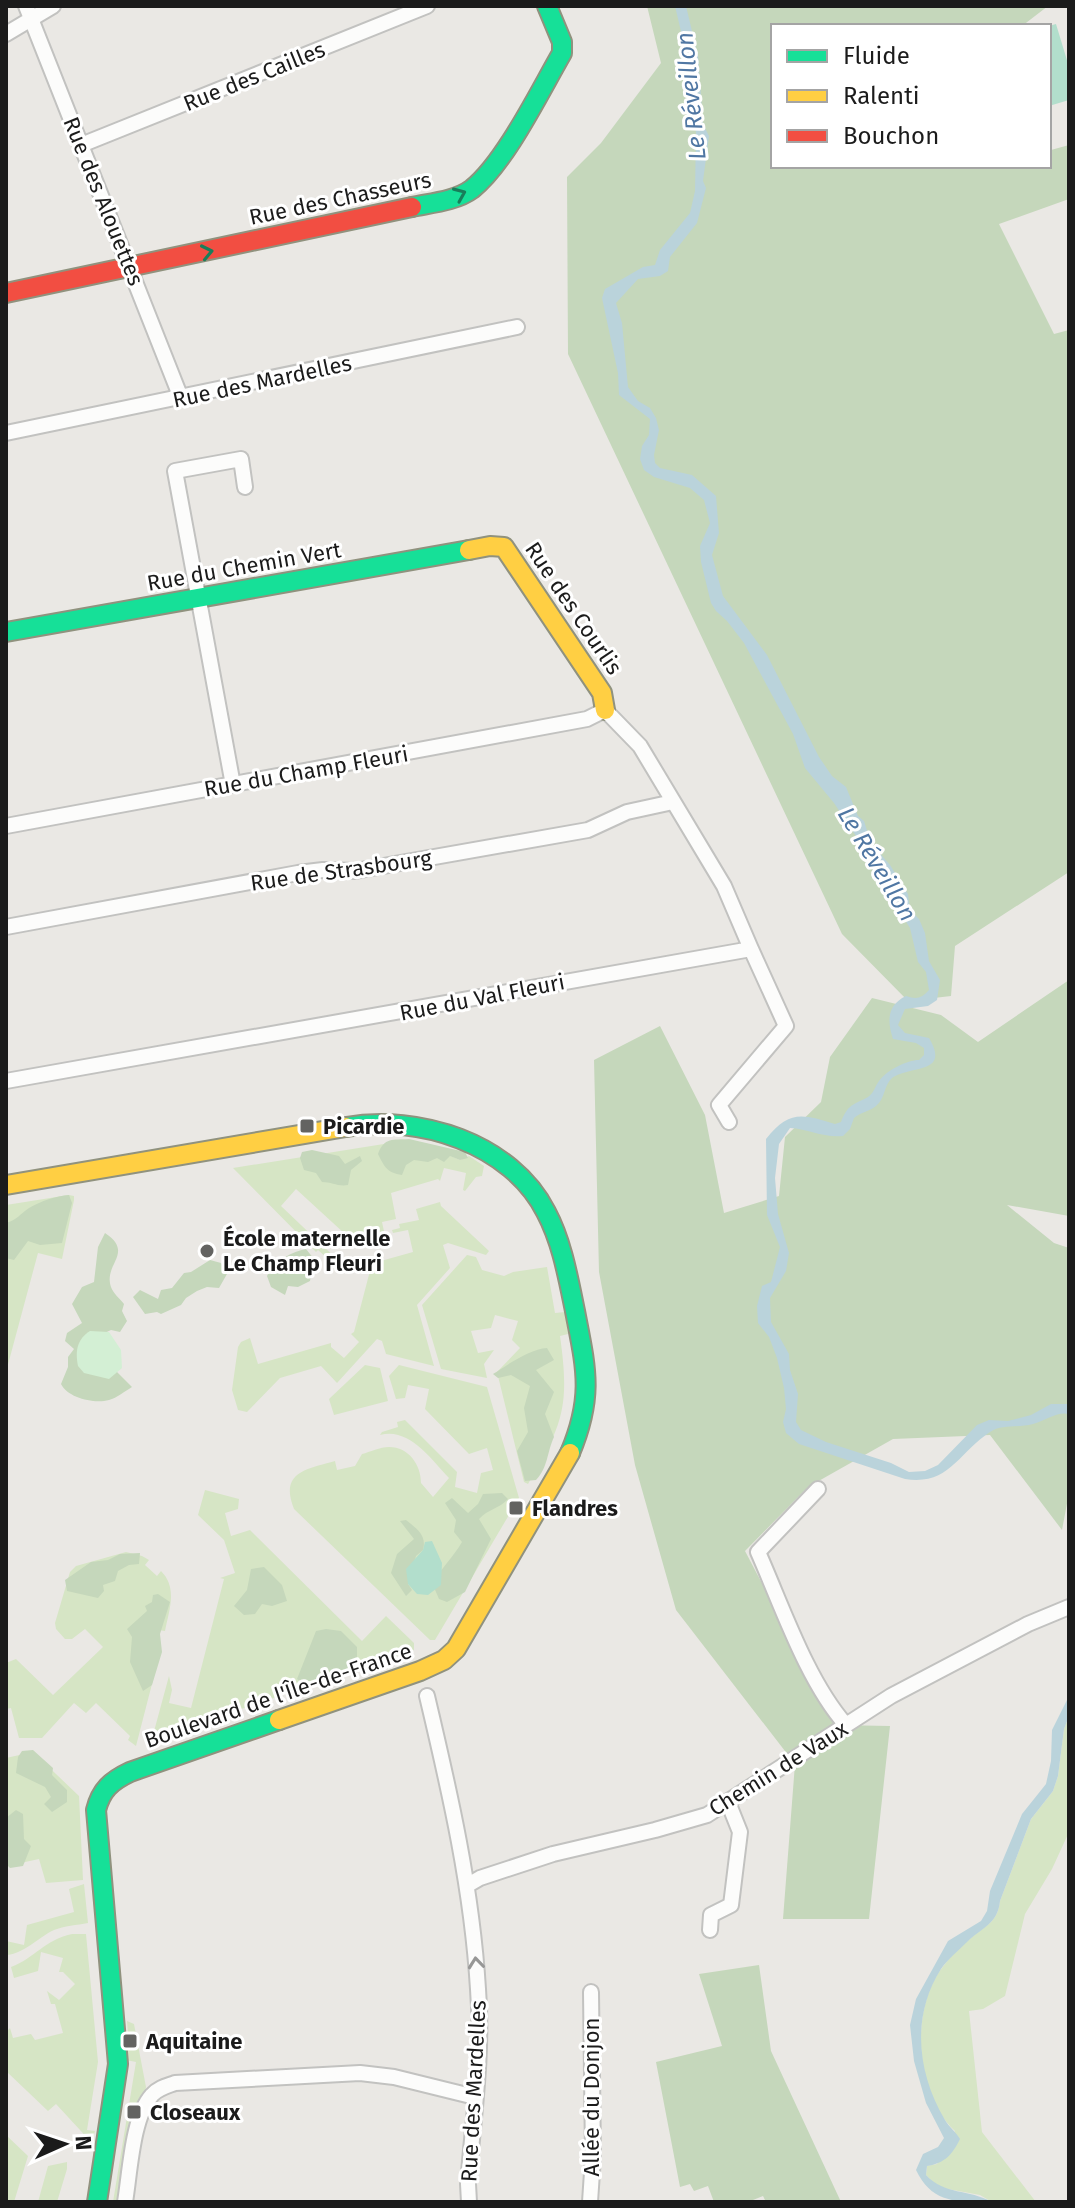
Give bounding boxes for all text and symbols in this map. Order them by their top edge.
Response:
legend [771,24,1051,168]
water label: Le Réveillon [670,31,712,161]
street label: Rue des Cailles [179,36,329,117]
text: Fluide [843,42,910,70]
text: Ralenti [843,82,920,110]
street label: Rue des Alouettes [57,113,150,290]
text: Bouchon [843,122,939,150]
street label: Rue des Chasseurs [247,166,434,231]
one-way arrow [452,188,467,204]
one-way arrow [200,244,213,261]
street label: Rue des Mardelles [170,349,354,414]
street label: Rue du Chemin Vert [145,536,343,597]
street label: Rue des Courlis [519,537,628,680]
street label: Rue du Champ Fleuri [202,740,410,803]
water label: Le Réveillon [832,802,922,926]
street label: Rue de Strasbourg [249,844,434,897]
street label: Rue du Val Fleuri [397,968,567,1027]
place label: Picardie [323,1113,405,1140]
marker: Picardie [298,1117,316,1135]
place label: École maternelle Le Champ Fleuri [223,1225,391,1277]
marker: École maternelle Le Champ Fleuri [198,1242,216,1260]
place label: Flandres [532,1495,618,1522]
marker: Flandres [507,1499,525,1517]
street label: Boulevard de l'Île-de-France [141,1637,415,1754]
street label: Chemin de Vaux [704,1715,853,1822]
one-way arrow [467,1956,484,1969]
street label: Rue des Mardelles [455,1999,492,2183]
street label: Allée du Donjon [578,2018,605,2176]
place label: Aquitaine [145,2028,242,2055]
marker: Aquitaine [121,2032,139,2050]
place label: Closeaux [150,2099,241,2126]
marker: Closeaux [125,2103,143,2121]
north arrow [24,2104,104,2184]
text: N [70,2135,97,2151]

